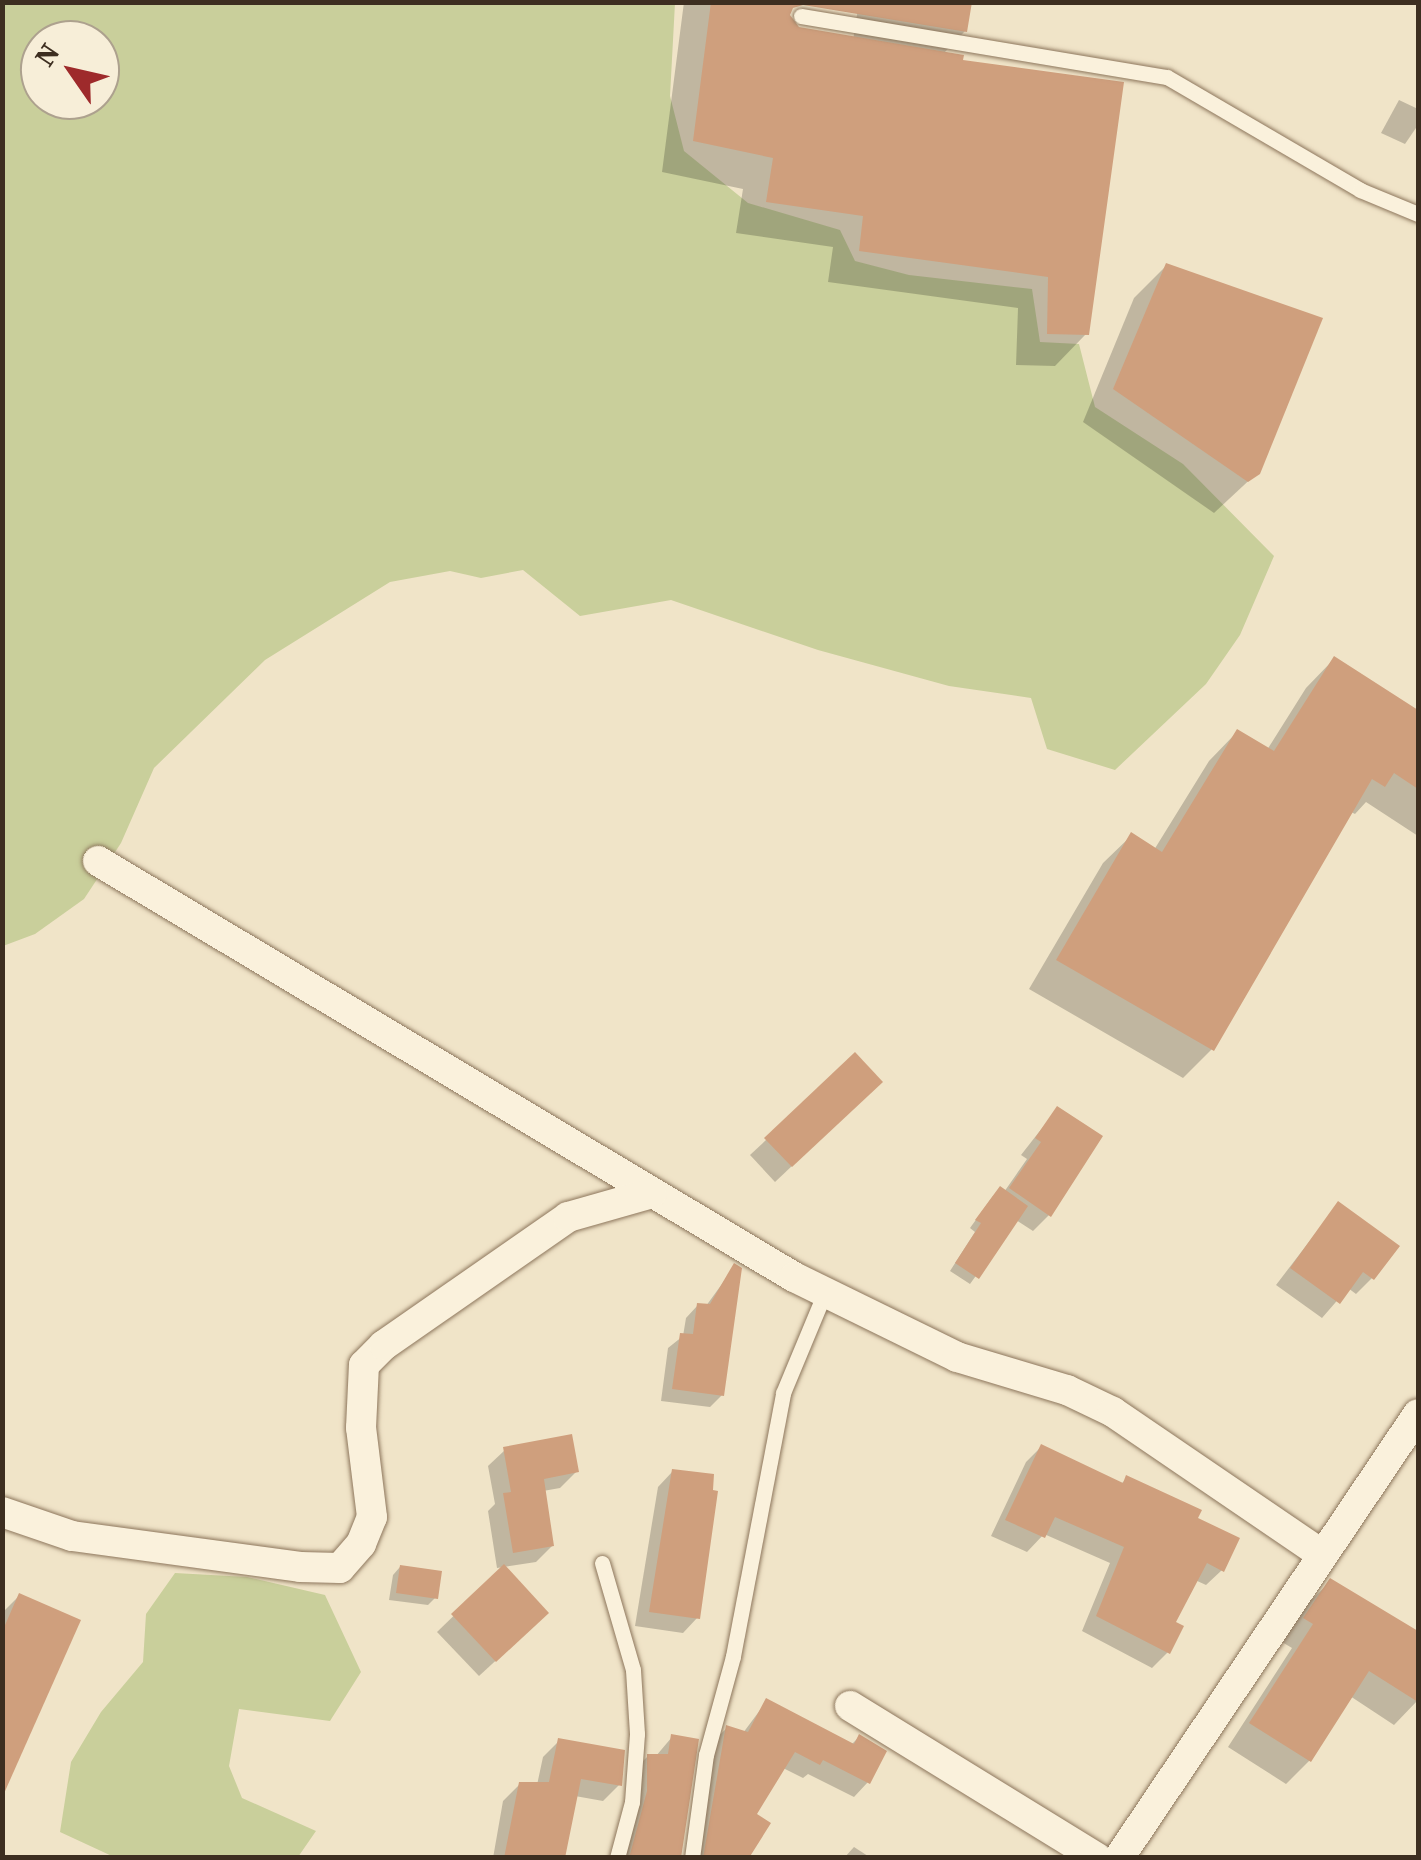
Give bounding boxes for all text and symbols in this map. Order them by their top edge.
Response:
north arrow [20,20,120,120]
text: N [25,35,68,73]

